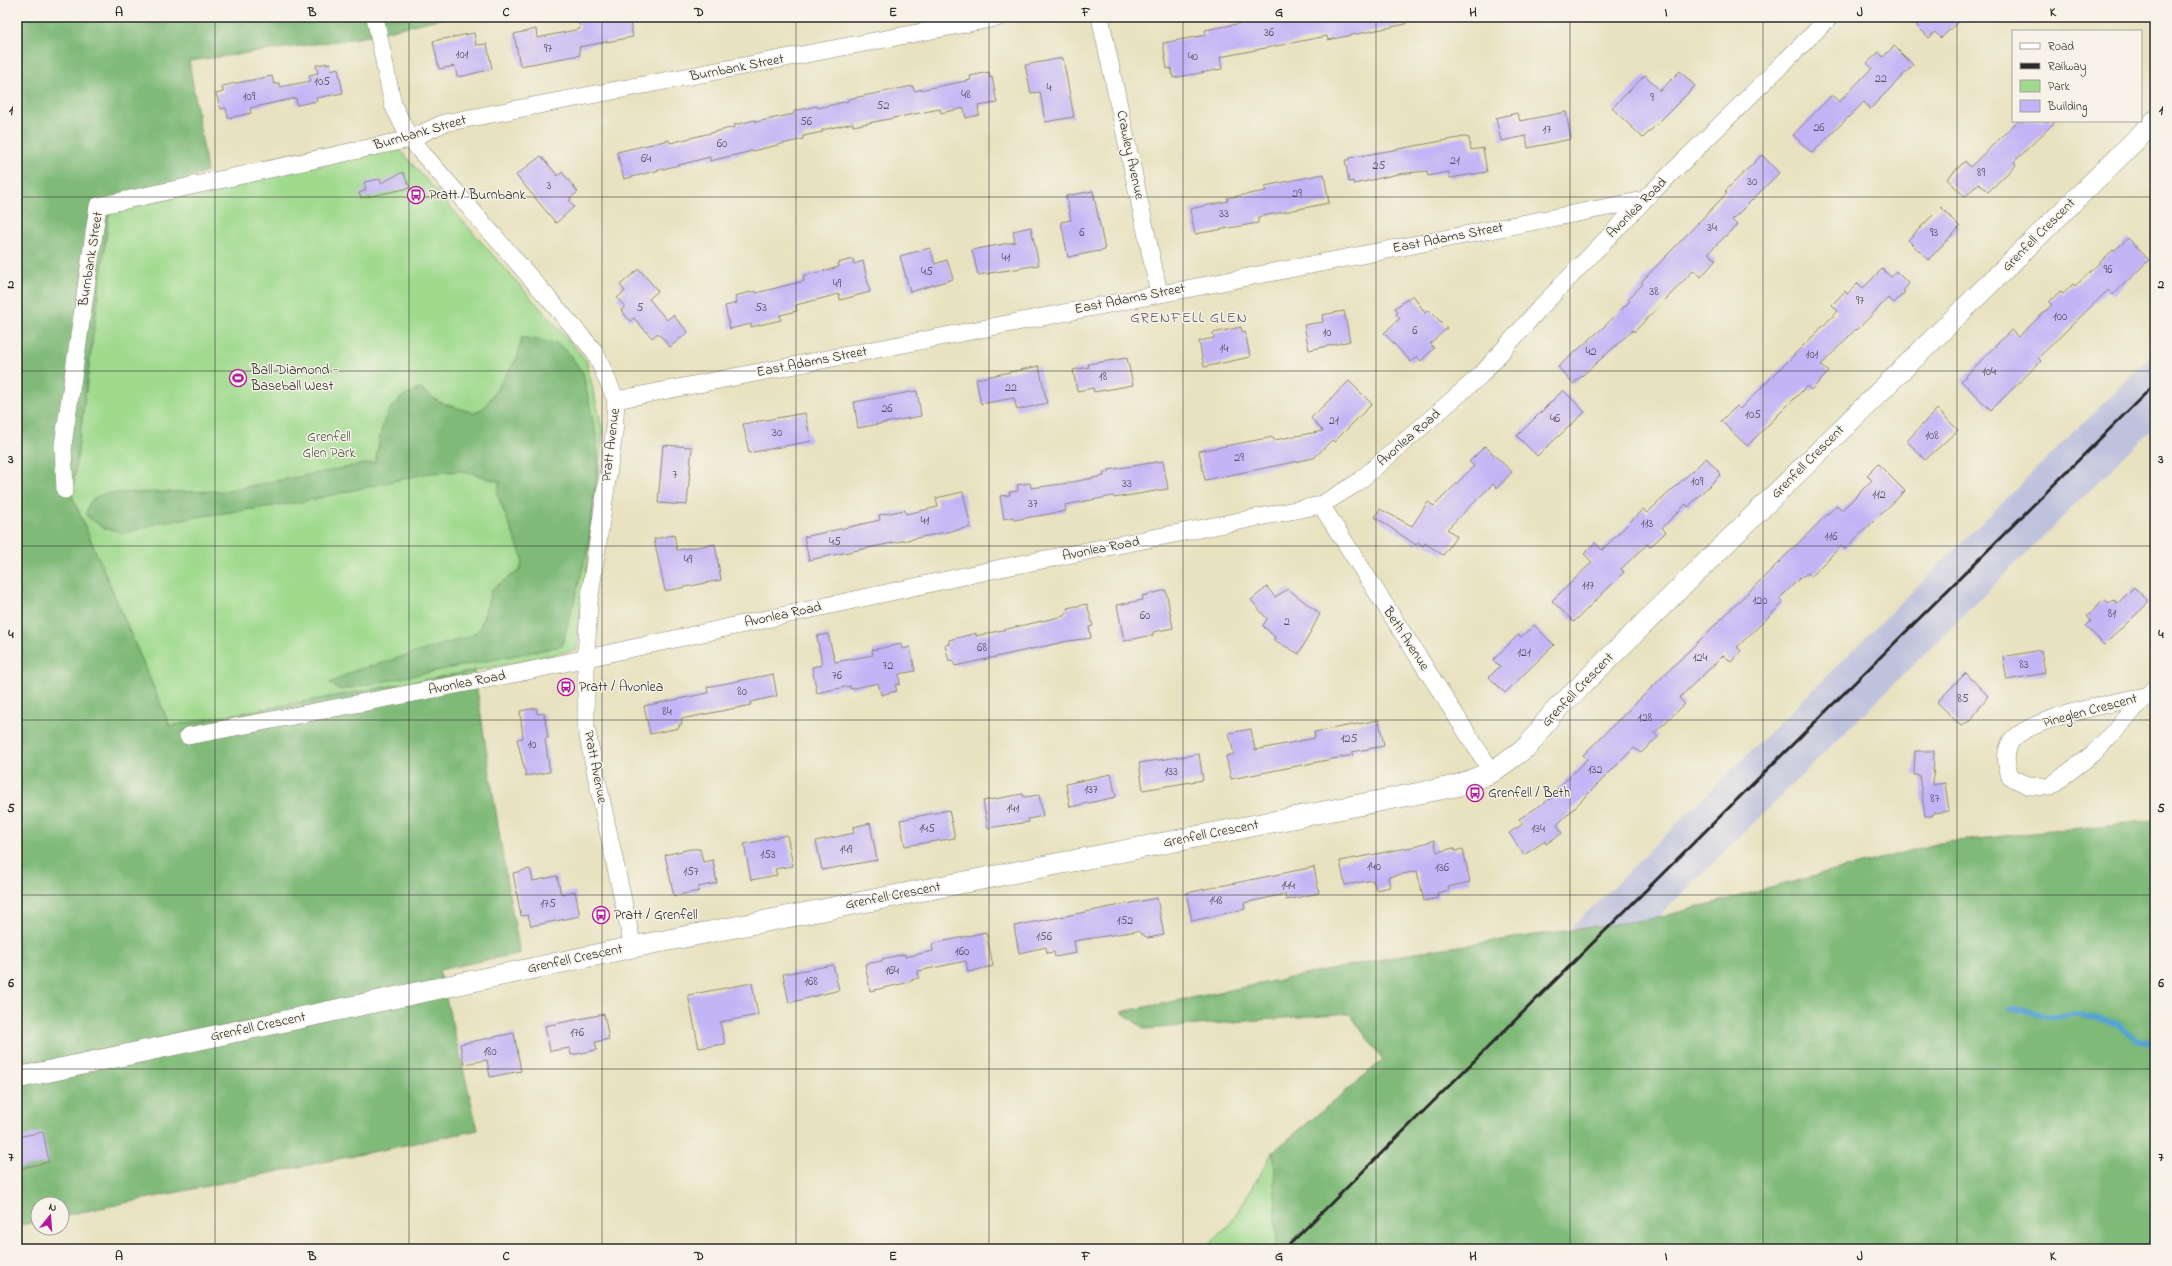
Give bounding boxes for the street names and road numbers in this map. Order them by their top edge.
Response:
street label: Burnbank Street [687,49,786,88]
street label: Crawley Avenue [1109,109,1150,202]
street label: Burnbank Street [370,110,469,157]
street label: Avonlea Road [1602,173,1672,243]
street label: Grenfell Crescent [1997,193,2081,277]
street label: Burnbank Street [73,210,109,309]
street label: East Adams Street [1391,217,1505,259]
street label: East Adams Street [1073,278,1187,320]
street label: East Adams Street [755,341,869,383]
street label: Avonlea Road [1373,404,1446,472]
street label: Pratt Avenue [596,406,626,483]
street label: Grenfell Crescent [1766,420,1850,504]
street label: Avonlea Road [1061,531,1142,567]
street label: Avonlea Road [743,597,824,633]
street label: Beth Avenue [1377,602,1435,676]
street label: Grenfell Crescent [1537,648,1619,732]
street label: Avonlea Road [427,665,508,701]
street label: Pineglen Crescent [2040,688,2140,735]
street label: Pratt Avenue [578,729,612,806]
street label: Grenfell Crescent [1161,814,1261,854]
street label: Grenfell Crescent [843,876,943,916]
street label: Grenfell Crescent [525,939,625,979]
street label: Grenfell Crescent [208,1007,308,1047]

